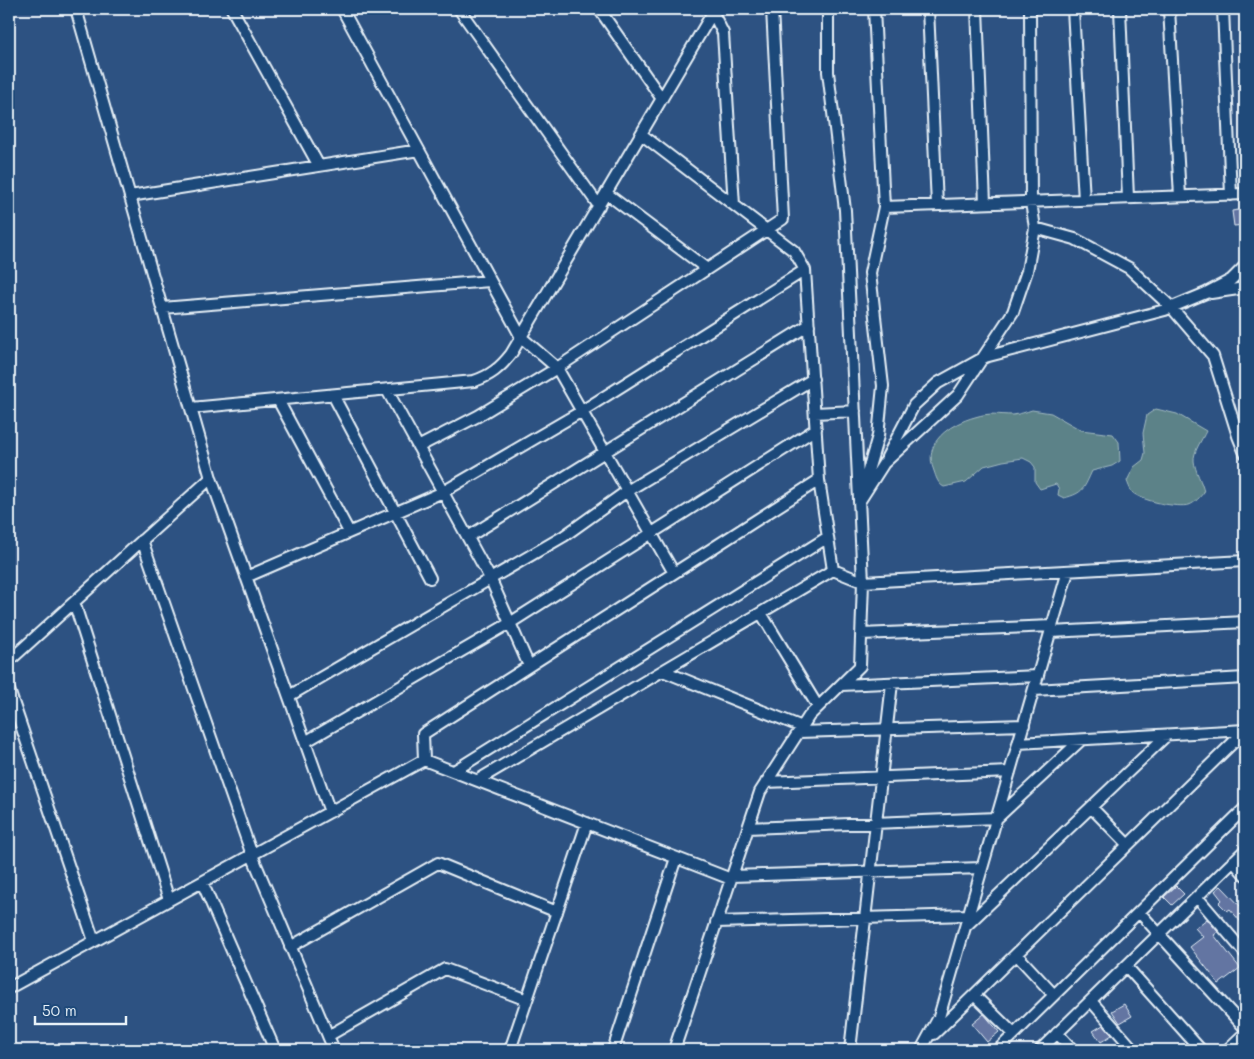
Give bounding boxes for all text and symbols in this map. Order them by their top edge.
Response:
scale bar [35,994,126,1026]
text: 50 m [42,1000,77,1020]

